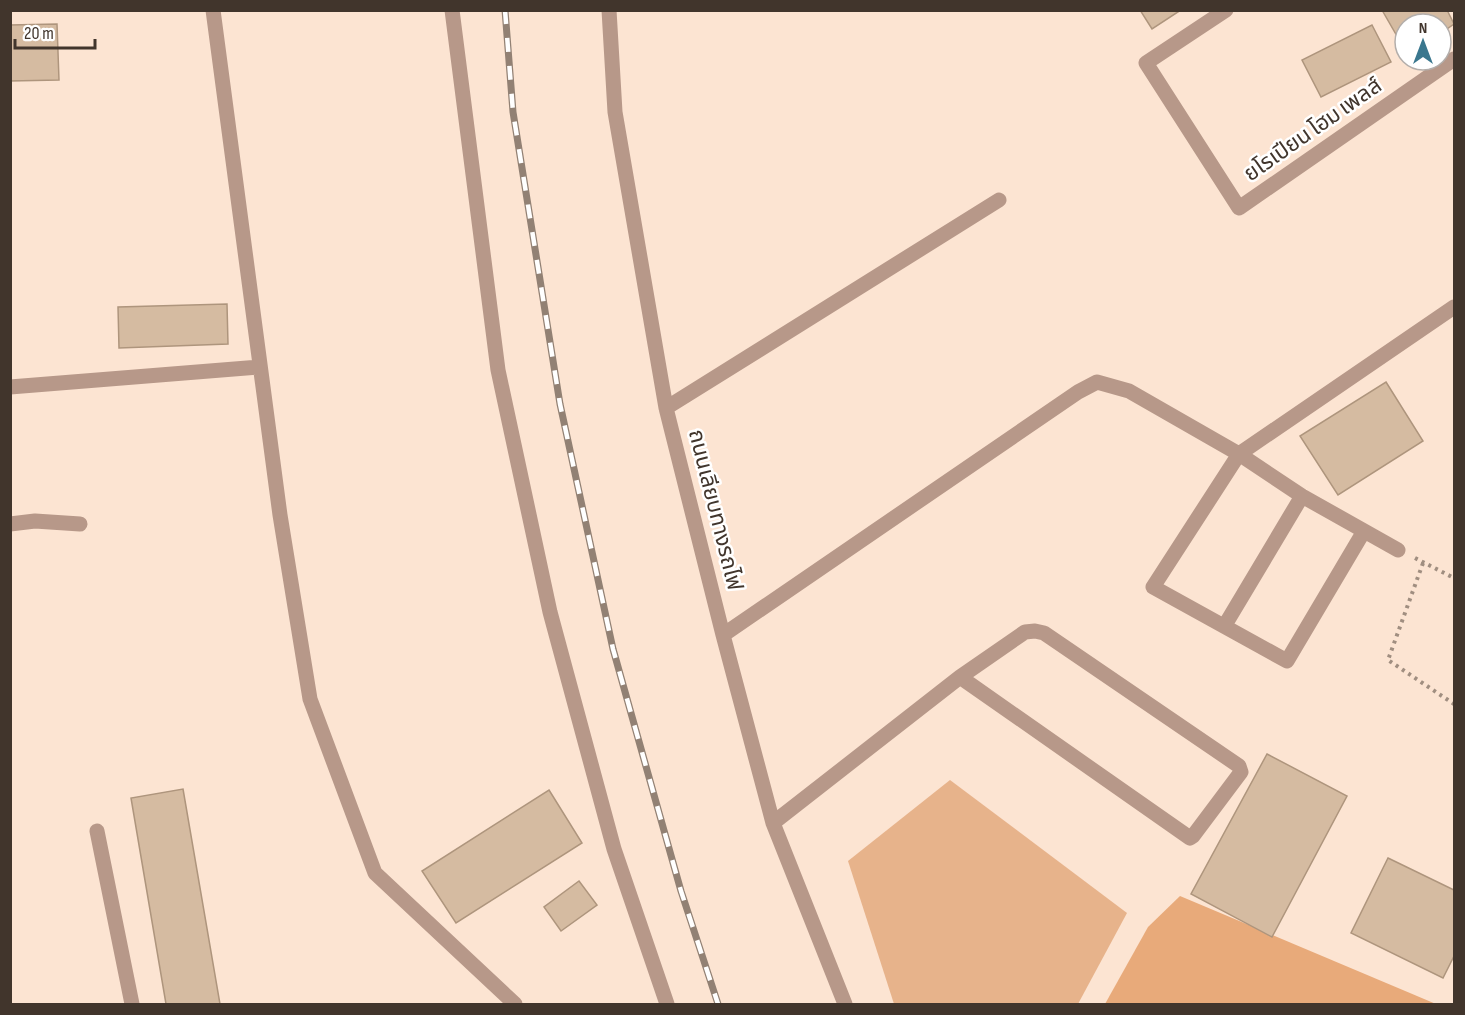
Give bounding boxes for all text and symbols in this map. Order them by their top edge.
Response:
scale bar [15,12,94,50]
north arrow [1393,12,1453,72]
text: N [1419,19,1427,38]
text: 20 m [24,23,54,44]
street label: ยโรเปียน โฮม เพลส์ [1239,72,1387,188]
street label: ถนนเลียบทางรถไฟ [682,427,748,593]

